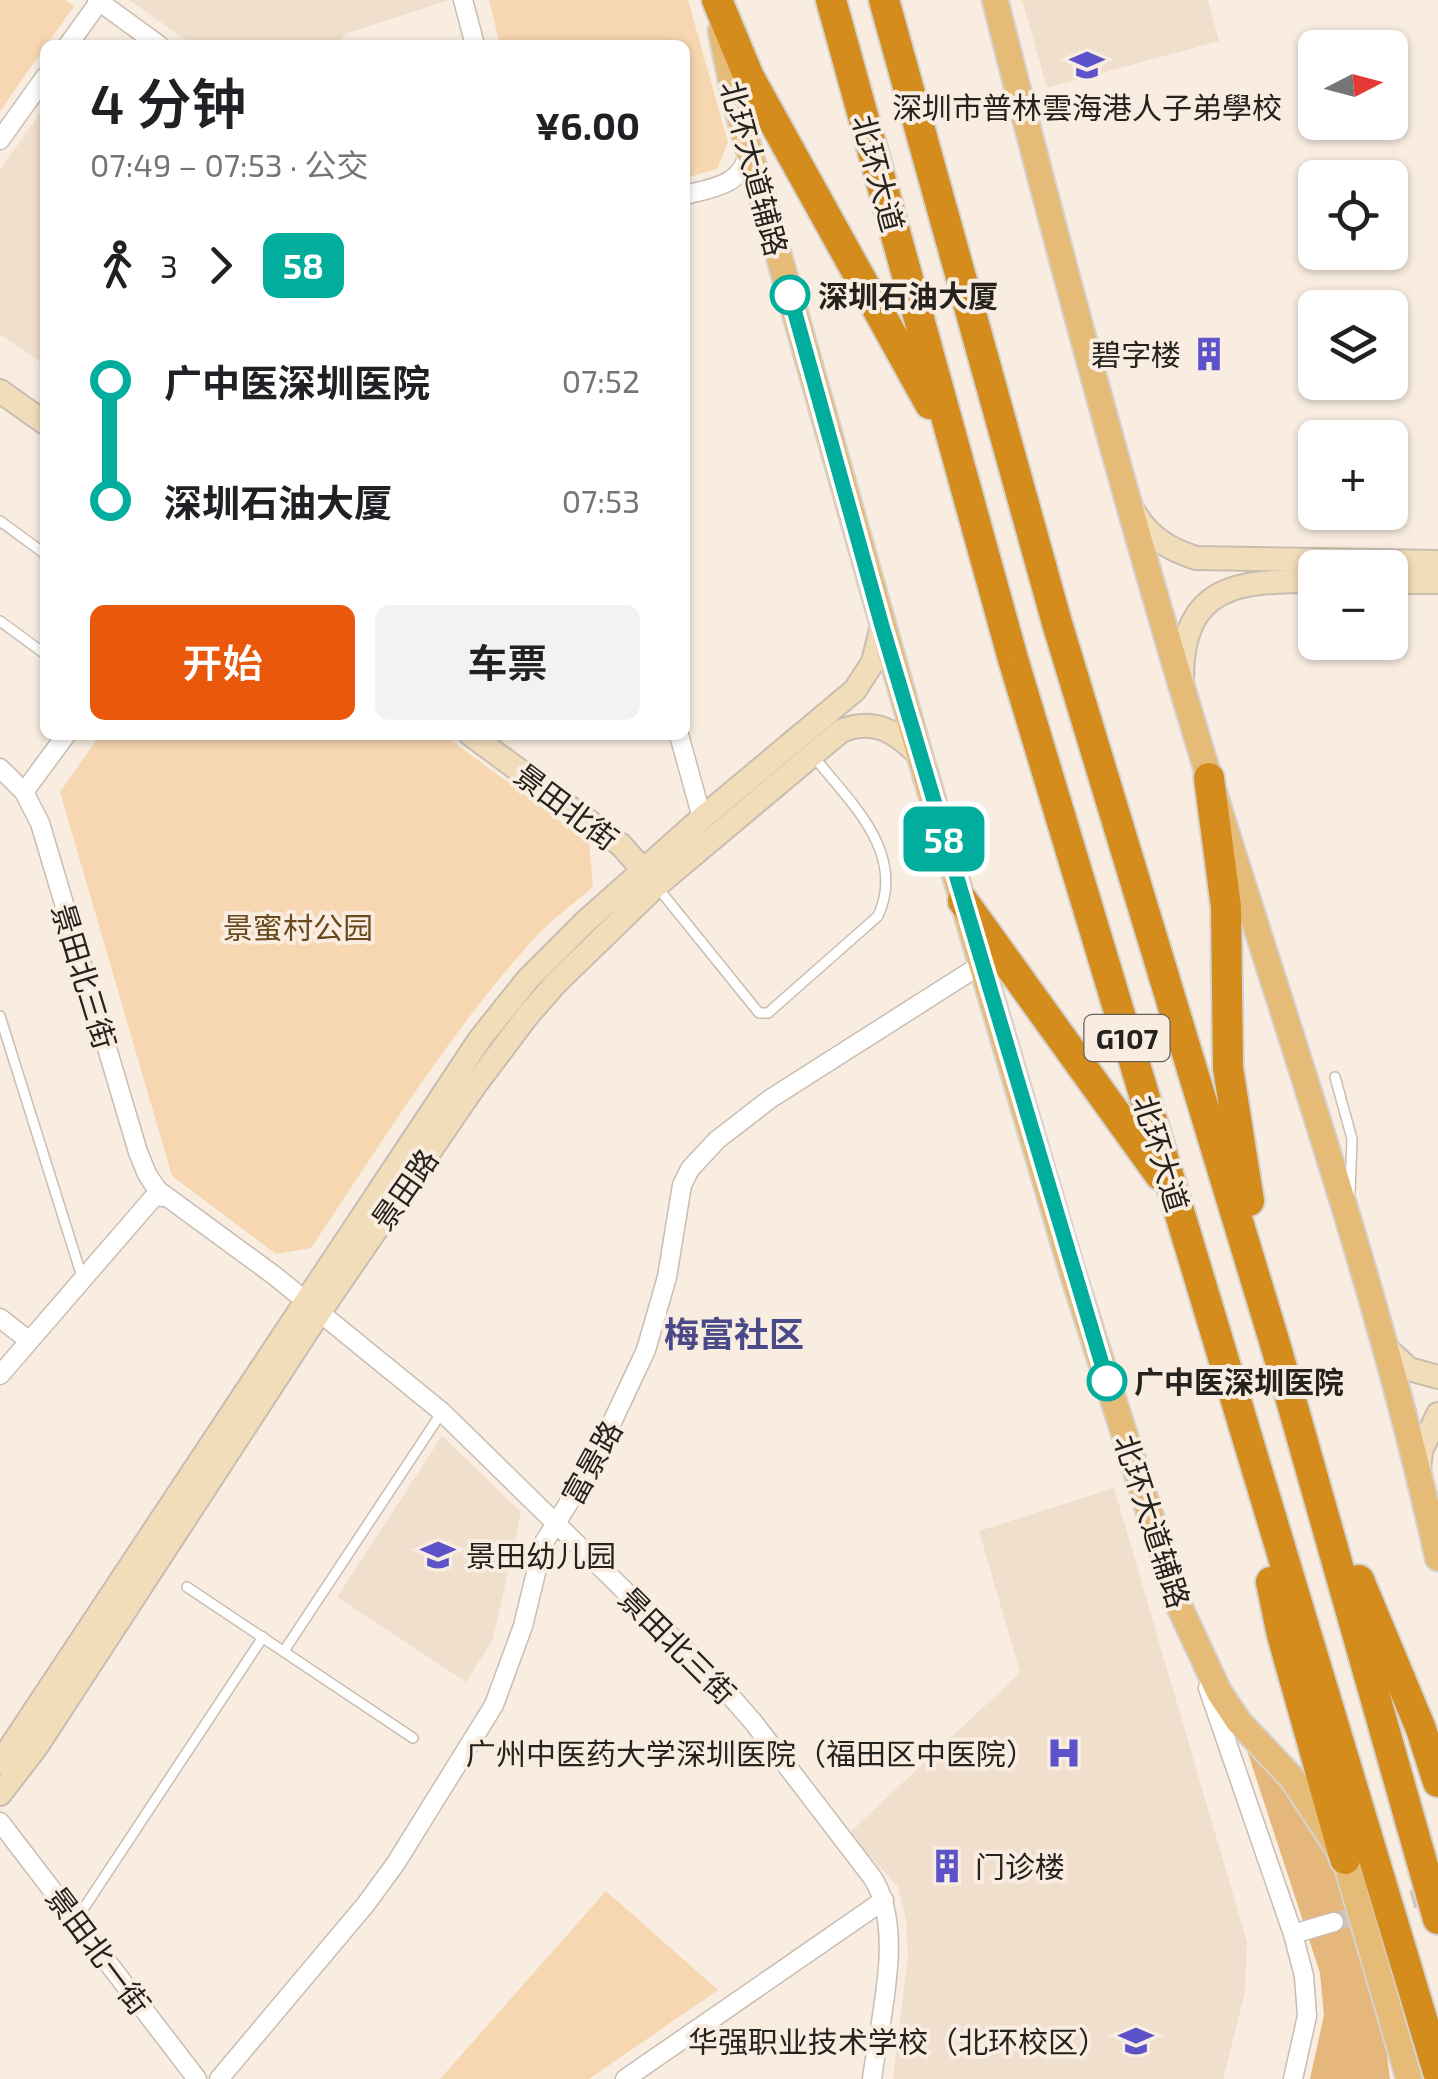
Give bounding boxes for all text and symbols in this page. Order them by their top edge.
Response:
north arrow [1298,30,1408,140]
map controls [1298,30,1408,660]
school or university icon: 深圳市普林雲海港人子弟學校 [1068,46,1106,84]
text: 4 分钟 [90,69,247,135]
street label: 北环大道辅路 [714,76,796,260]
place label: 深圳市普林雲海港人子弟學校 [892,89,1282,125]
text: ¥6.00 [535,102,640,148]
street label: 北环大道 [846,110,912,236]
text: 07:49 – 07:53 · 公交 [90,145,368,183]
button: locate [1298,160,1408,270]
icon: walk [90,238,145,293]
icon: forward [193,238,248,293]
text: 58 [283,244,324,286]
text: 3 [160,246,178,284]
marker: 深圳石油大厦 [771,276,809,314]
place label: 深圳石油大厦 [818,277,998,313]
button: layers [1298,290,1408,400]
building icon: 碧字楼 [1190,335,1228,373]
place label: 碧字楼 [1091,336,1181,372]
text: 广中医深圳医院 [164,359,430,405]
text: 07:52 [562,361,640,399]
button: + [1298,420,1408,530]
text: 深圳石油大厦 [164,479,392,525]
text: 07:53 [562,481,640,519]
button: − [1298,550,1408,660]
button: 开始 [90,605,355,720]
button: 车票 [375,605,640,720]
street label: 景田北街 [508,756,626,856]
line badge: 58 [899,806,989,872]
text: 58 [923,818,965,860]
street label: 景田北三街 [46,899,124,1053]
park label: 景蜜村公园 [223,909,373,945]
road number: G107 [1084,1015,1170,1061]
street label: 北环大道 [1127,1090,1197,1216]
street label: 景田路 [363,1142,445,1236]
district label: 梅富社区 [664,1312,804,1354]
marker: 广中医深圳医院 [1088,1362,1126,1400]
place label: 广中医深圳医院 [1134,1363,1344,1399]
street label: 富景路 [553,1414,629,1510]
street label: 北环大道辅路 [1108,1430,1198,1612]
school or university icon: 景田幼儿园 [419,1536,457,1574]
place label: 景田幼儿园 [466,1537,616,1573]
street label: 景田北三街 [612,1579,744,1711]
hospital icon: 广州中医药大学深圳医院（福田区中医院） [1045,1734,1083,1772]
place label: 广州中医药大学深圳医院（福田区中医院） [466,1735,1036,1771]
building icon: 门诊楼 [928,1847,966,1885]
place label: 门诊楼 [975,1848,1065,1884]
street label: 景田北一街 [39,1879,159,2021]
school or university icon: 华强职业技术学校（北环校区） [1117,2022,1155,2060]
place label: 华强职业技术学校（北环校区） [688,2023,1108,2059]

